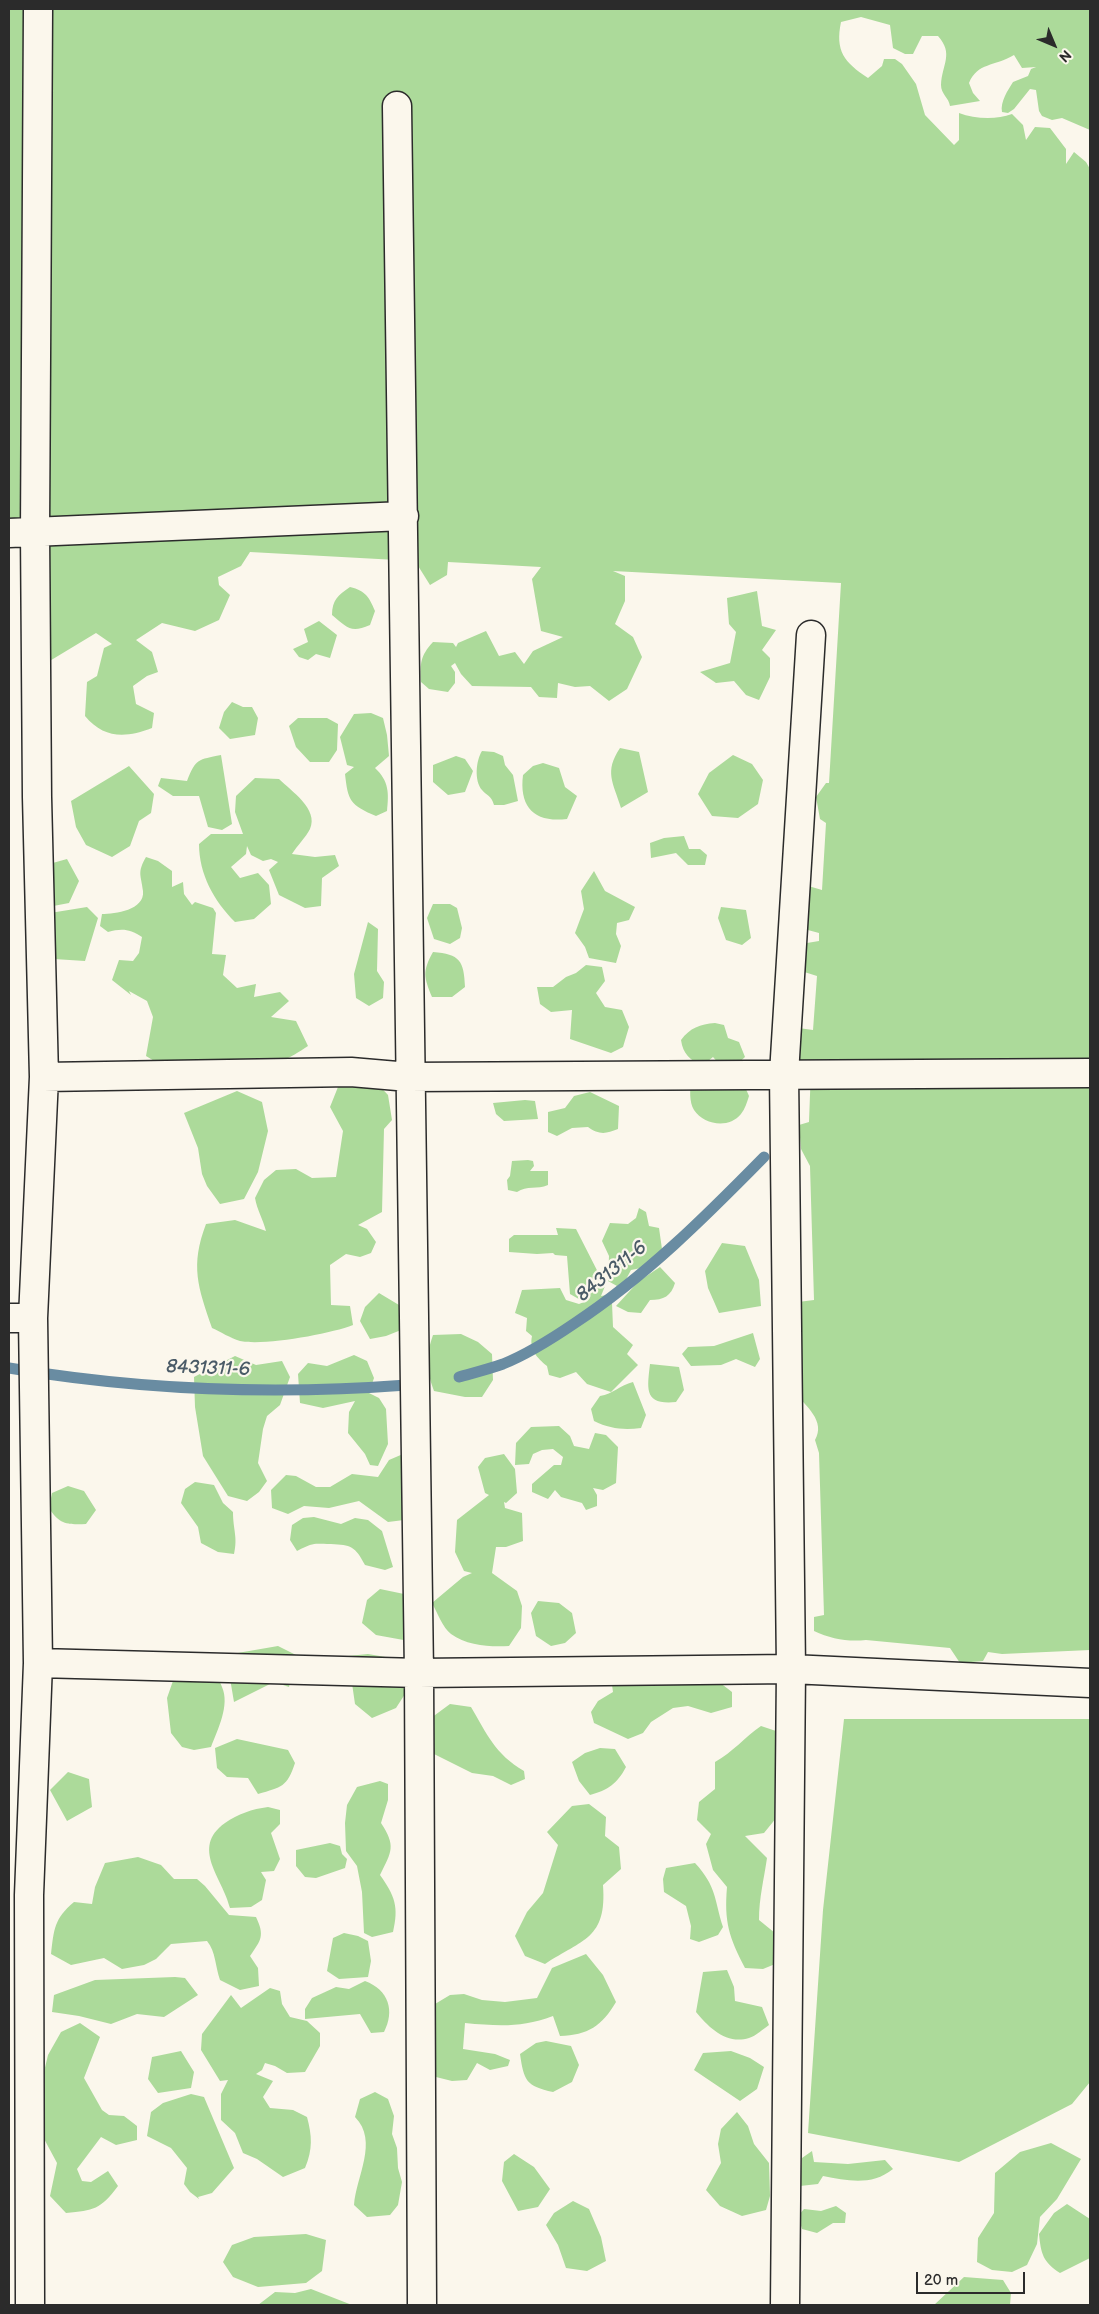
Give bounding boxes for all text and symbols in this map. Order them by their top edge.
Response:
north arrow [1029,20,1079,70]
text: N [1055,46,1075,66]
water label: 8431311-6 [572,1237,652,1307]
water label: 8431311-6 [166,1356,250,1382]
scale bar [919,2262,1028,2294]
text: 20 m [924,2271,958,2290]

